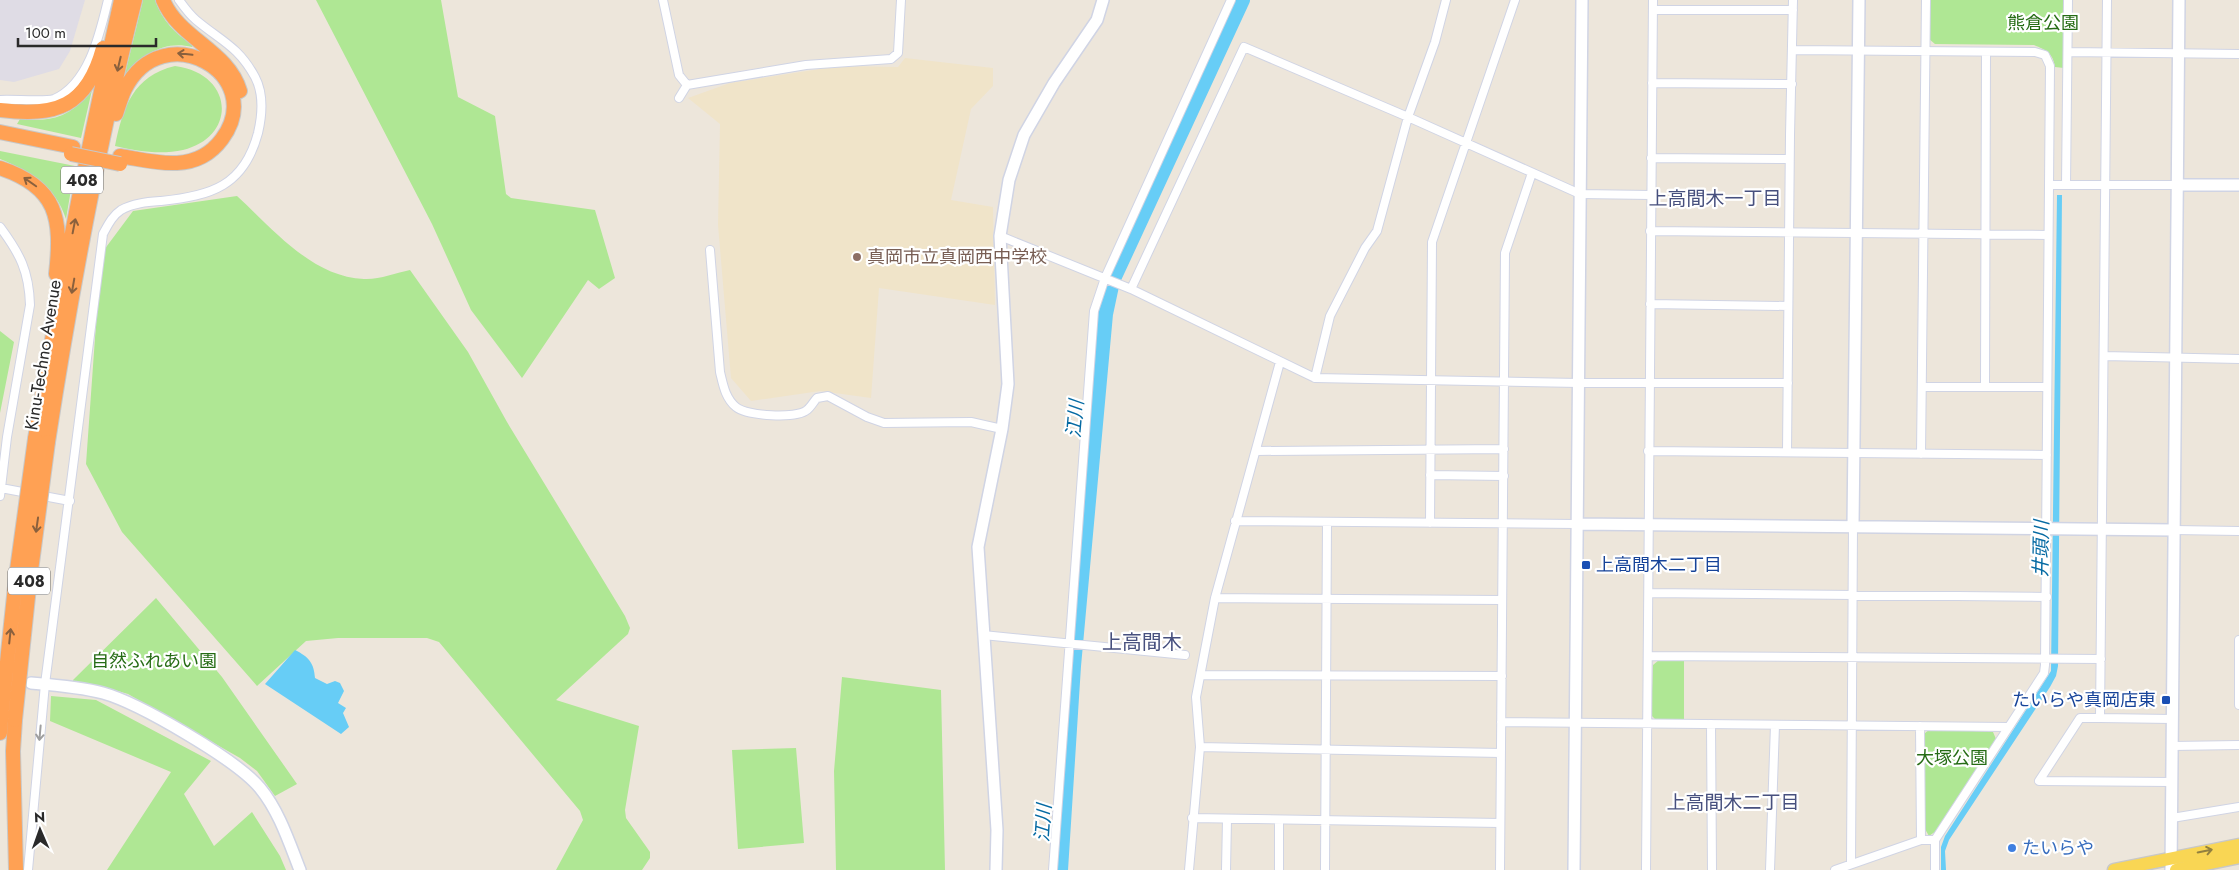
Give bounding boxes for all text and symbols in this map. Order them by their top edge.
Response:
park label: 熊倉公園 [2007,10,2079,36]
scale bar [18,15,155,47]
text: 100 m [25,22,66,44]
one-way arrow [177,49,193,59]
one-way arrow [114,56,123,72]
road number: 408 [61,166,103,194]
one-way arrow [23,177,37,187]
district label: 上高間木一丁目 [1648,185,1782,212]
one-way arrow [69,218,79,234]
place label: 真岡市立真岡西中学校 [867,244,1047,270]
marker: 真岡市立真岡西中学校 [851,251,863,263]
street label: Kinu-Techno Avenue [18,278,68,432]
one-way arrow [68,278,78,294]
water label: 江川 [1060,397,1090,439]
one-way arrow [32,516,42,532]
water label: 井頭川 [2027,518,2055,578]
place label: 上高間木二丁目 [1596,552,1722,578]
marker: 上高間木二丁目 [1580,559,1592,571]
road number: 408 [8,568,50,594]
one-way arrow [5,628,15,644]
district label: 上高間木 [1102,628,1182,657]
park label: 自然ふれあい園 [91,648,217,674]
place label: たいらや真岡店東 [2012,687,2156,713]
marker: たいらや真岡店東 [2160,694,2172,706]
one-way arrow [35,725,45,741]
park label: 大塚公園 [1916,745,1988,771]
district label: 上高間木二丁目 [1666,789,1800,816]
water label: 江川 [1028,801,1058,843]
north arrow [15,805,65,855]
text: N [34,807,45,827]
place label: たいらや [2022,835,2094,861]
marker: たいらや [2006,842,2018,854]
one-way arrow [2197,846,2213,856]

